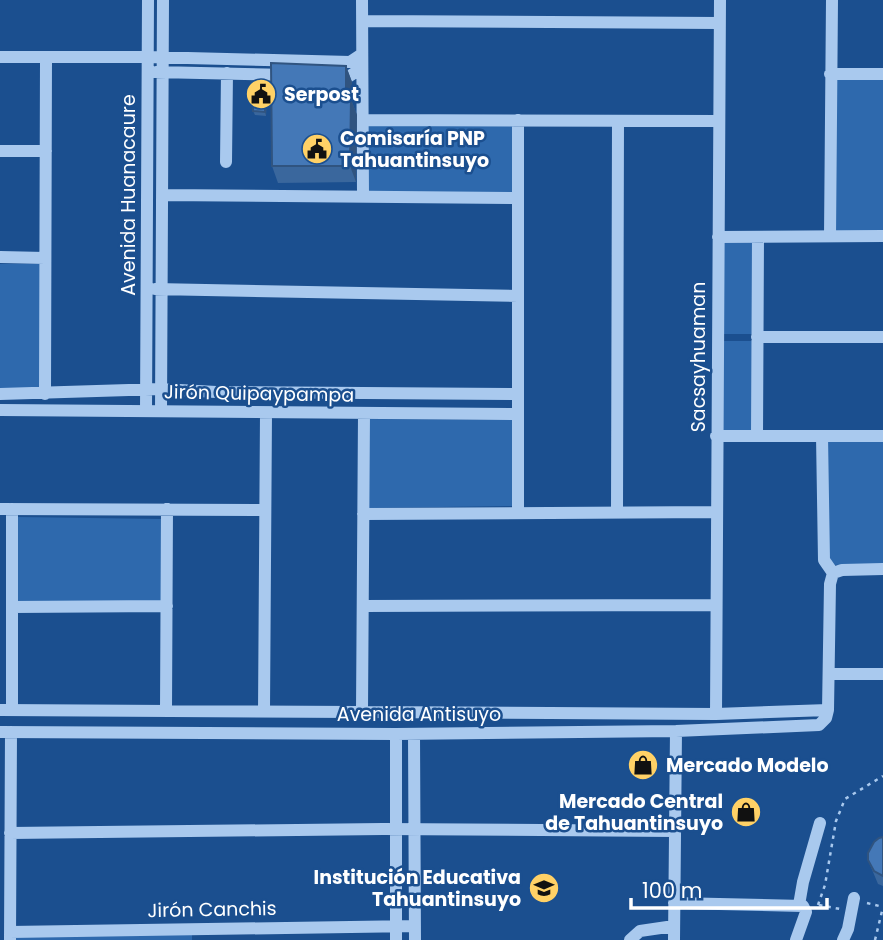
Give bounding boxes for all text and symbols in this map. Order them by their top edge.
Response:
public building icon: Serpost [244,77,278,111]
place label: Serpost [284,81,359,108]
street label: Avenida Huanacaure [115,94,142,296]
place label: Comisaría PNP Tahuantinsuyo [340,125,489,174]
public building icon: Comisaría PNP Tahuantinsuyo [300,132,334,166]
street label: Sacsayhuaman [685,282,712,432]
street label: Jirón Quipaypampa [164,378,354,409]
street label: Avenida Antisuyo [337,701,501,728]
shop icon: Mercado Modelo [626,748,660,782]
place label: Mercado Modelo [666,752,829,779]
place label: Mercado Central de Tahuantinsuyo [545,788,723,837]
shop icon: Mercado Central de Tahuantinsuyo [729,795,763,829]
place label: Institución Educativa Tahuantinsuyo [314,864,521,913]
scale bar [631,866,827,910]
school or university icon: Institución Educativa Tahuantinsuyo [527,871,561,905]
text: 100 m [642,876,702,905]
street label: Jirón Canchis [147,895,277,924]

